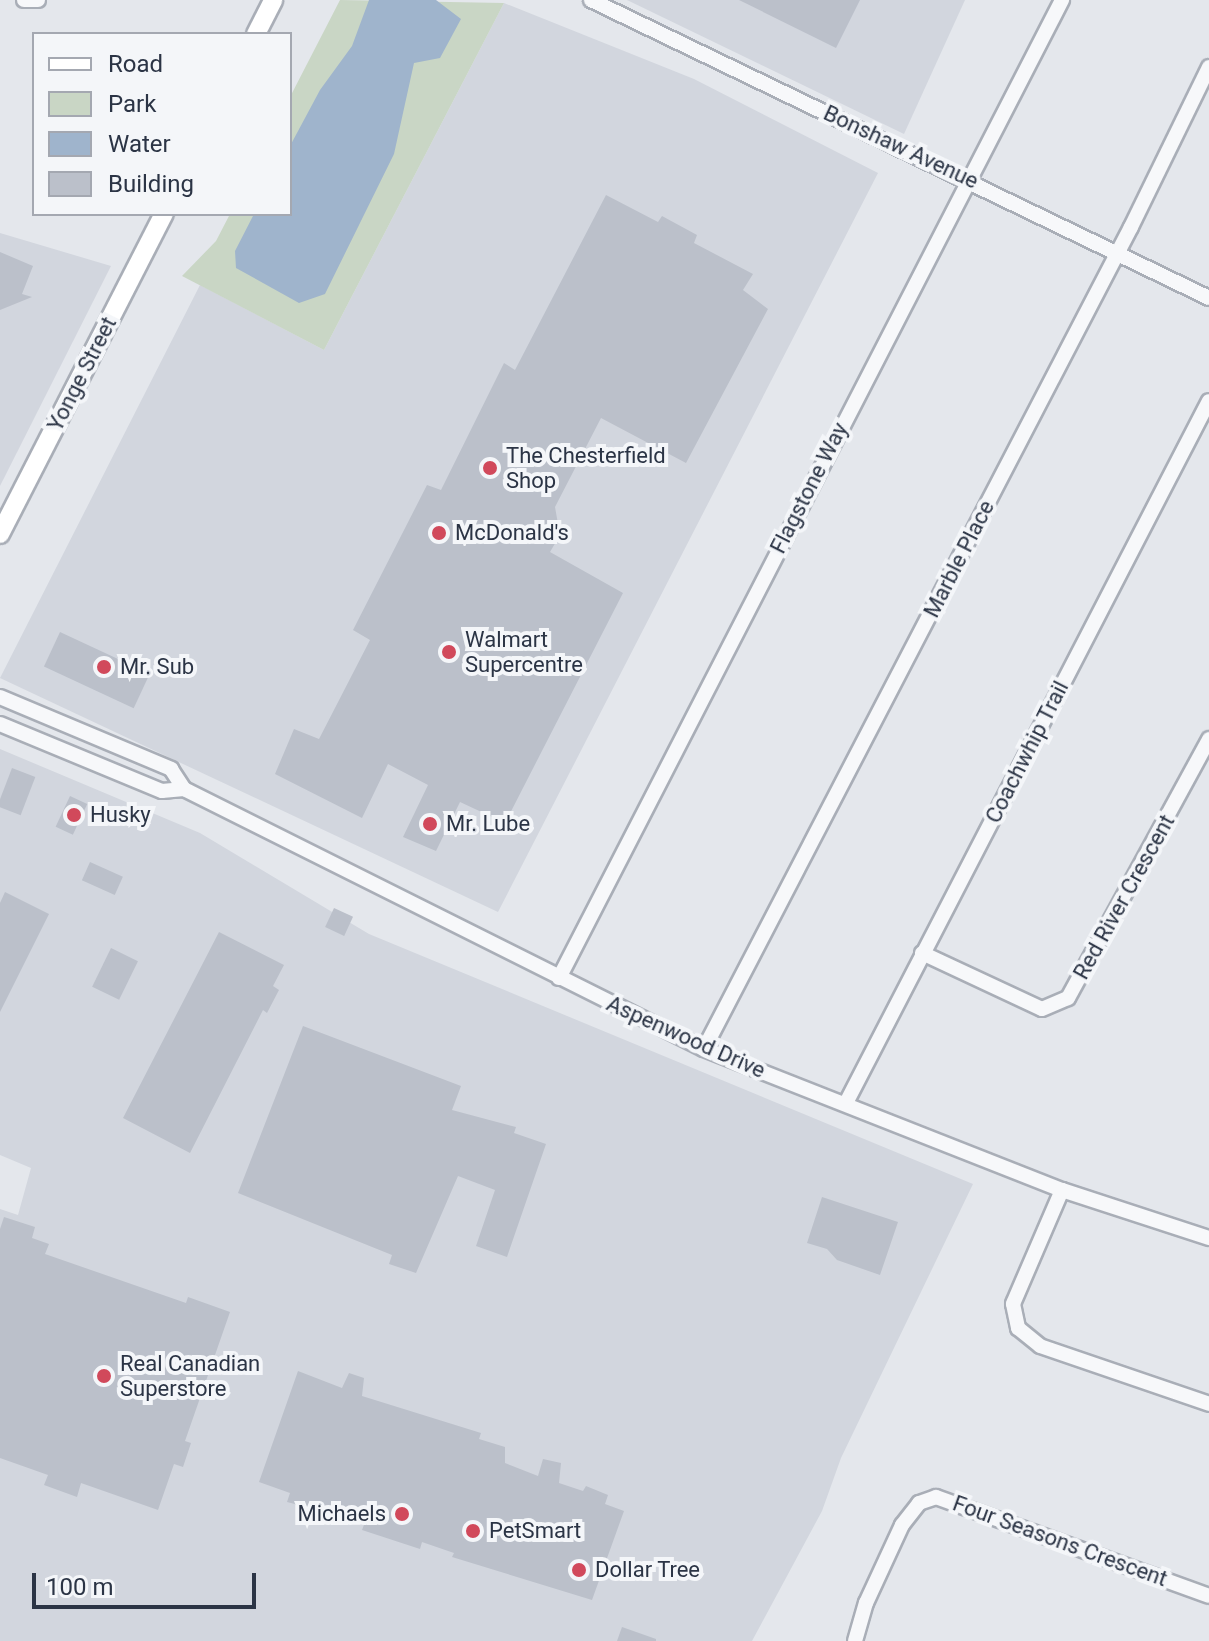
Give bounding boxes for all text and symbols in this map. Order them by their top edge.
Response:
legend [32,32,292,216]
text: Road [108,50,163,78]
text: Park [108,90,156,118]
street label: Bonshaw Avenue [819,100,983,194]
text: Water [108,130,171,158]
text: Building [108,170,194,198]
street label: Yonge Street [42,312,122,436]
street label: Flagstone Way [765,418,853,558]
place label: The Chesterfield Shop [506,442,666,494]
marker: The Chesterfield Shop [481,459,499,477]
street label: Marble Place [918,496,1000,622]
place label: McDonald's [455,520,569,546]
marker: McDonald's [430,524,448,542]
place label: Walmart Supercentre [465,626,583,678]
marker: Walmart Supercentre [440,643,458,661]
place label: Mr. Sub [120,654,194,680]
marker: Mr. Sub [95,658,113,676]
street label: Coachwhip Trail [980,676,1074,828]
place label: Husky [90,802,151,828]
marker: Husky [65,806,83,824]
street label: Red River Crescent [1068,810,1180,984]
place label: Mr. Lube [446,811,530,837]
marker: Mr. Lube [421,815,439,833]
street label: Aspenwood Drive [603,990,769,1084]
place label: Real Canadian Superstore [120,1350,260,1402]
marker: Real Canadian Superstore [95,1367,113,1385]
street label: Four Seasons Crescent [949,1490,1171,1592]
place label: Michaels [297,1501,386,1527]
marker: Michaels [393,1505,411,1523]
place label: PetSmart [489,1518,581,1544]
marker: PetSmart [464,1522,482,1540]
scale bar [36,1557,260,1607]
place label: Dollar Tree [595,1557,700,1583]
marker: Dollar Tree [570,1561,588,1579]
text: 100 m [46,1573,113,1601]

